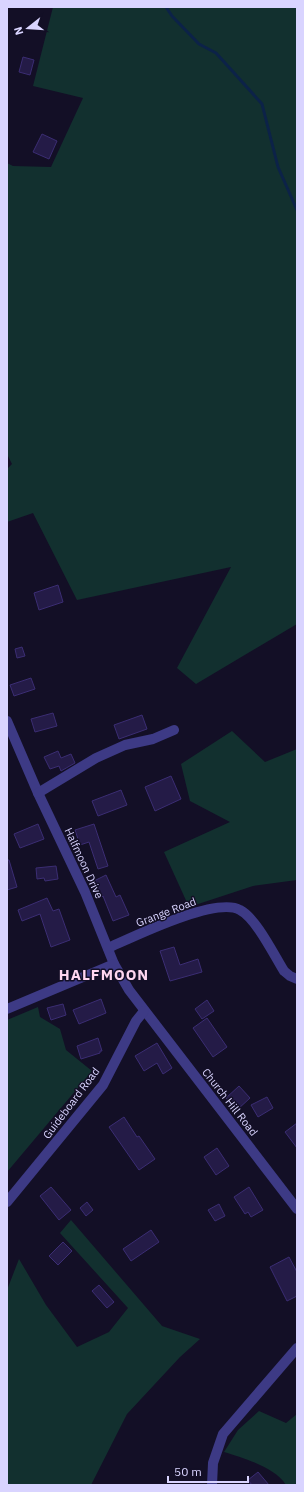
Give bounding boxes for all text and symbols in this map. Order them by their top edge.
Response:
north arrow [8,8,48,48]
text: N [11,25,26,37]
street label: Halfmoon Drive [61,825,107,901]
street label: Grange Road [134,894,198,930]
district label: HALFMOON [59,965,149,984]
street label: Guideboard Road [40,1065,102,1141]
street label: Church Hill Road [199,1065,261,1139]
scale bar [168,1458,248,1484]
text: 50 m [174,1464,202,1479]

